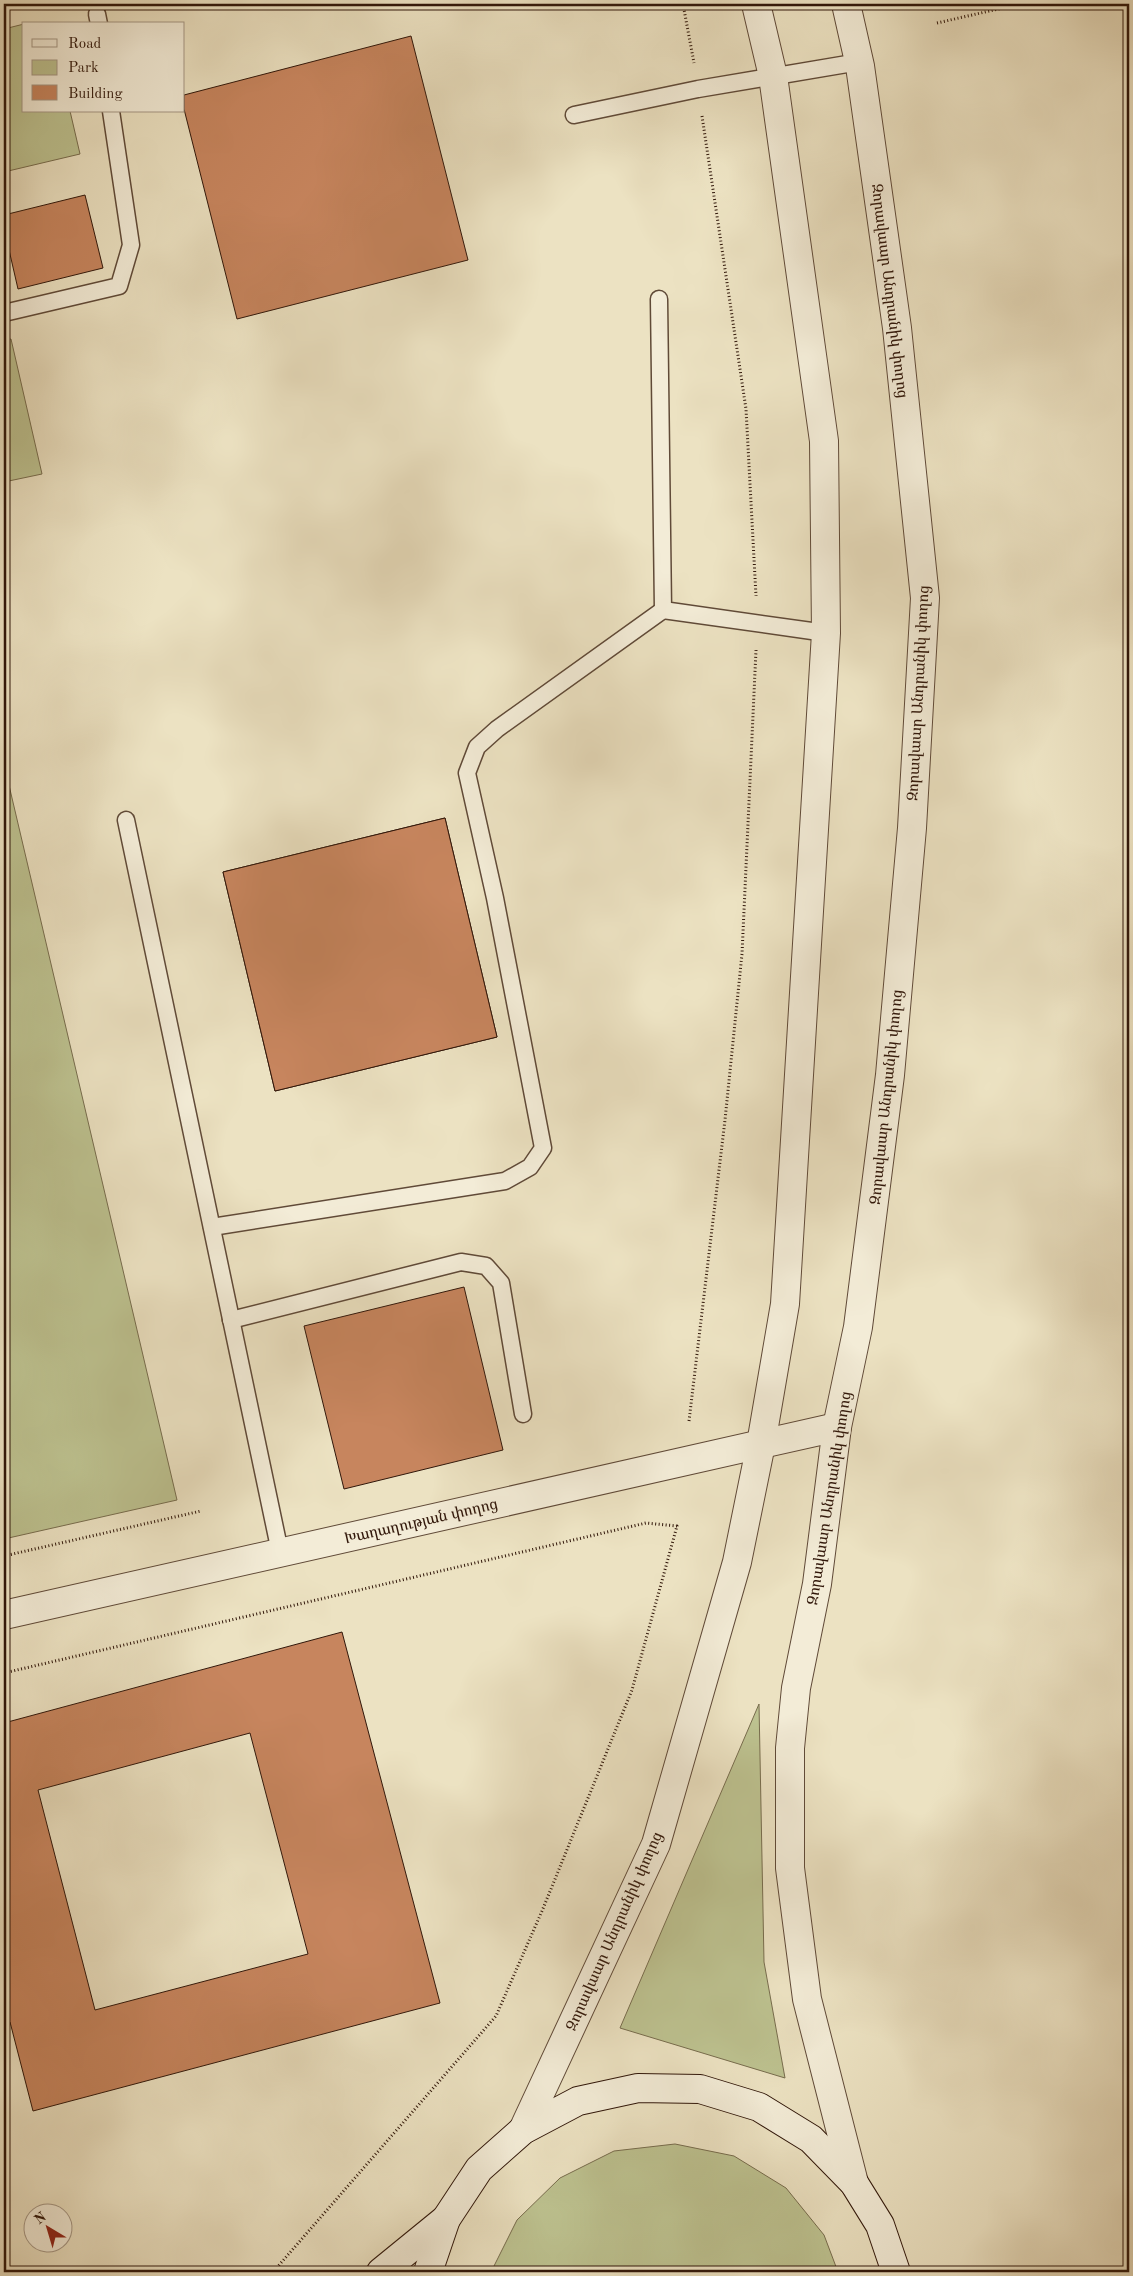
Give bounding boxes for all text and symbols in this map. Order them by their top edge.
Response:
legend [22,22,185,112]
text: Road [68,37,102,52]
text: Park [68,61,99,76]
text: Building [68,87,123,102]
street label: Զորավաար Անդրանիկ փողոց [868,183,910,399]
street label: Զորավաար Անդրանիկ փողոց [905,585,933,801]
street label: Զորավաար Անդրանիկ փողոց [868,989,906,1205]
street label: Զորավաար Անդրանիկ փողոց [805,1390,855,1606]
street label: Խաղաղության փողոց [343,1497,500,1547]
street label: Զորավաար Անդրանիկ փողոց [564,1830,666,2033]
north arrow [22,2204,72,2254]
text: N [32,2210,49,2227]

